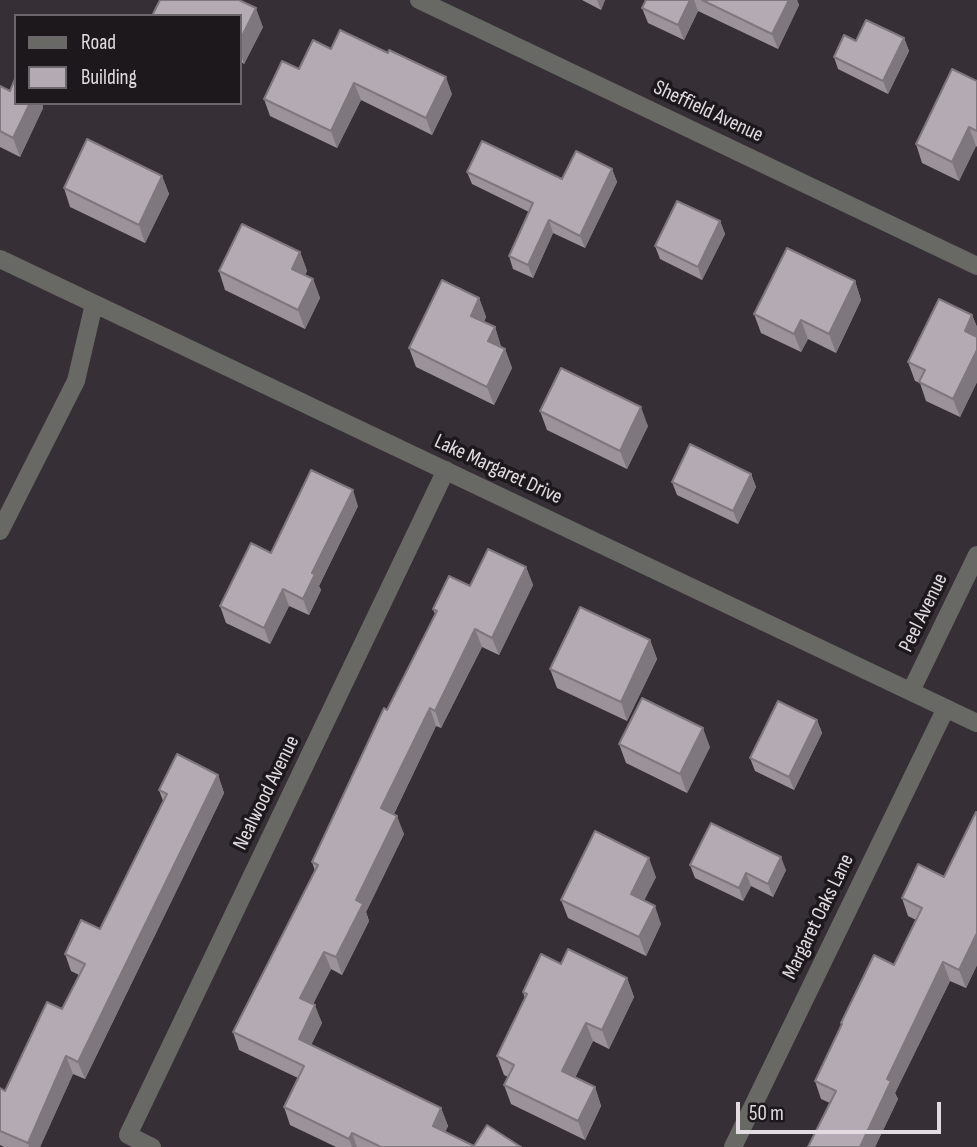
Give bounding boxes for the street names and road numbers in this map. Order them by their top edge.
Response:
street label: Sheffield Avenue [649,76,767,148]
street label: Lake Margaret Drive [430,429,566,511]
street label: Peel Avenue [894,570,954,656]
street label: Nealwood Avenue [229,732,305,854]
street label: Margaret Oaks Lane [778,850,860,984]

